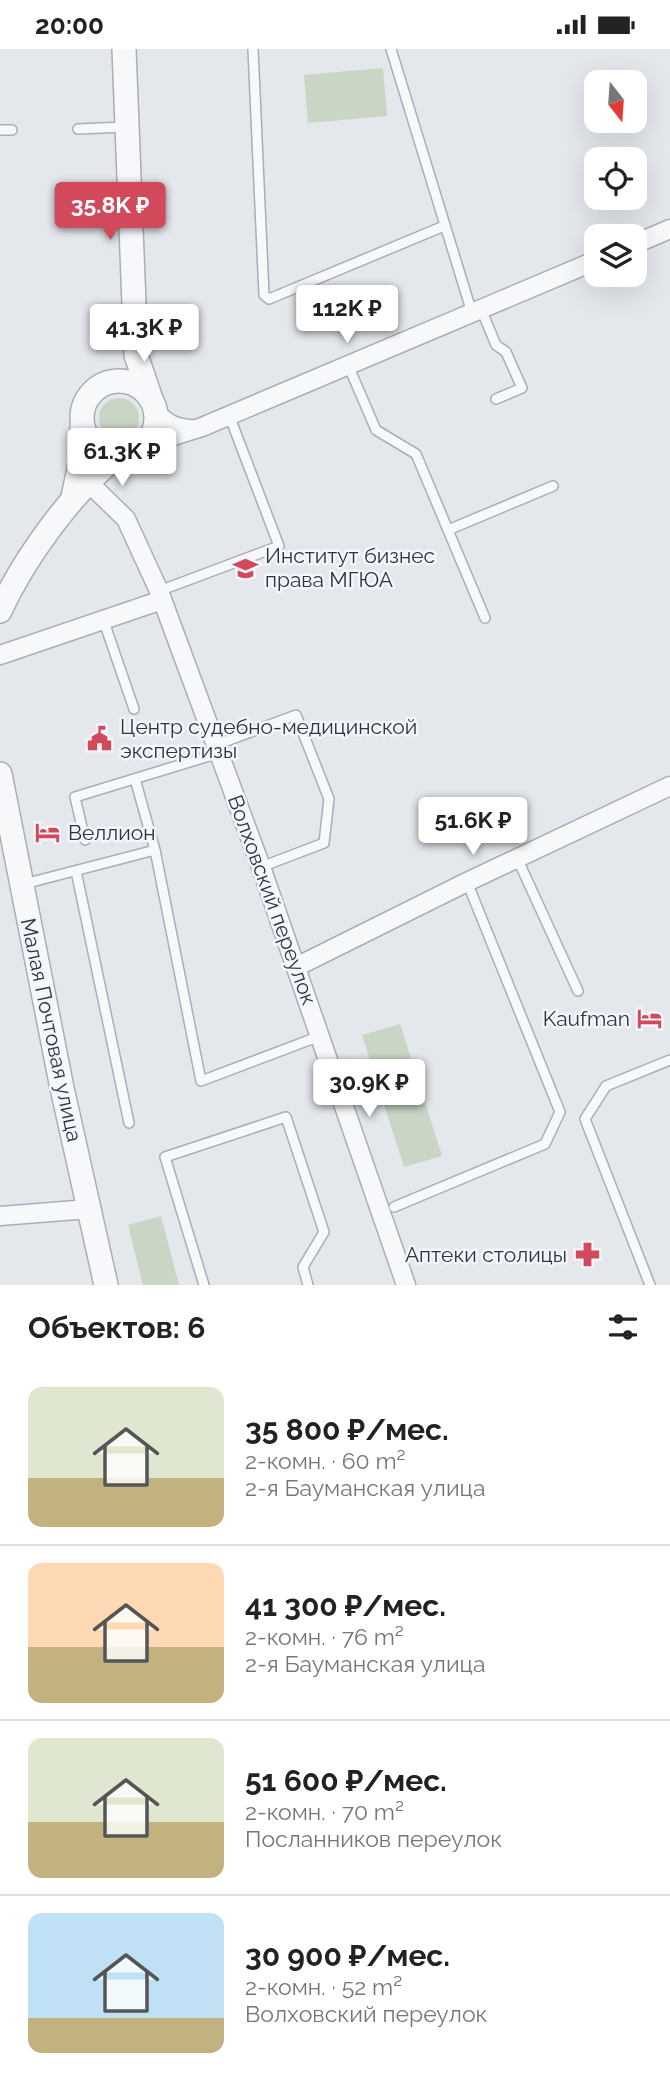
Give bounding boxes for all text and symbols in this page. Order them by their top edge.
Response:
text: 20:00 [35,10,104,40]
north arrow [584,70,648,133]
map controls [584,70,647,287]
button: locate [584,147,647,210]
pin: 35.8K ₽ [45,183,175,242]
text: 35.8K ₽ [71,191,149,218]
button: layers [584,224,647,287]
pin: 112K ₽ [290,285,404,345]
text: 112K ₽ [312,294,382,321]
pin: 41.3K ₽ [79,305,209,364]
text: 41.3K ₽ [106,313,182,340]
pin: 61.3K ₽ [57,429,187,488]
text: 61.3K ₽ [83,437,161,464]
place label: Институт бизнес права МГЮА [265,543,435,592]
school or university icon: Институт бизнес права МГЮА [231,554,259,582]
place label: Центр судебно-медицинской экспертизы [120,714,417,763]
public building icon: Центр судебно-медицинской экспертизы [86,725,114,753]
street label: Волховский переулок [223,791,322,1008]
pin: 51.6K ₽ [408,797,538,857]
text: 51.6K ₽ [434,806,512,833]
hotel icon: Веллион [34,819,62,847]
place label: Веллион [68,820,155,845]
street label: Малая Почтовая улица [16,916,87,1144]
hotel icon: Kaufman [636,1005,664,1033]
place label: Kaufman [543,1006,630,1031]
pin: 30.9K ₽ [304,1059,434,1119]
text: 30.9K ₽ [329,1068,409,1095]
pharmacy icon: Аптеки столицы [573,1241,601,1269]
place label: Аптеки столицы [405,1242,567,1267]
icon: filters [604,1308,642,1346]
text: Объектов: 6 [28,1310,205,1345]
text: 35 800 ₽/мес. [245,1412,449,1447]
icon: home [84,1415,168,1499]
text: 2-комн. · 60 m² [245,1447,406,1474]
text: 2-я Бауманская улица [245,1474,485,1501]
text: 41 300 ₽/мес. [245,1588,446,1623]
icon: home [84,1591,168,1675]
text: 2-комн. · 76 m² [245,1623,404,1650]
text: 2-я Бауманская улица [245,1650,485,1677]
text: 51 600 ₽/мес. [245,1763,447,1798]
icon: home [84,1766,168,1850]
text: 2-комн. · 70 m² [245,1798,404,1825]
text: Посланников переулок [245,1825,502,1852]
text: 30 900 ₽/мес. [245,1938,450,1973]
icon: home [84,1941,168,2025]
text: 2-комн. · 52 m² [245,1973,402,2000]
text: Волховский переулок [245,2000,488,2027]

